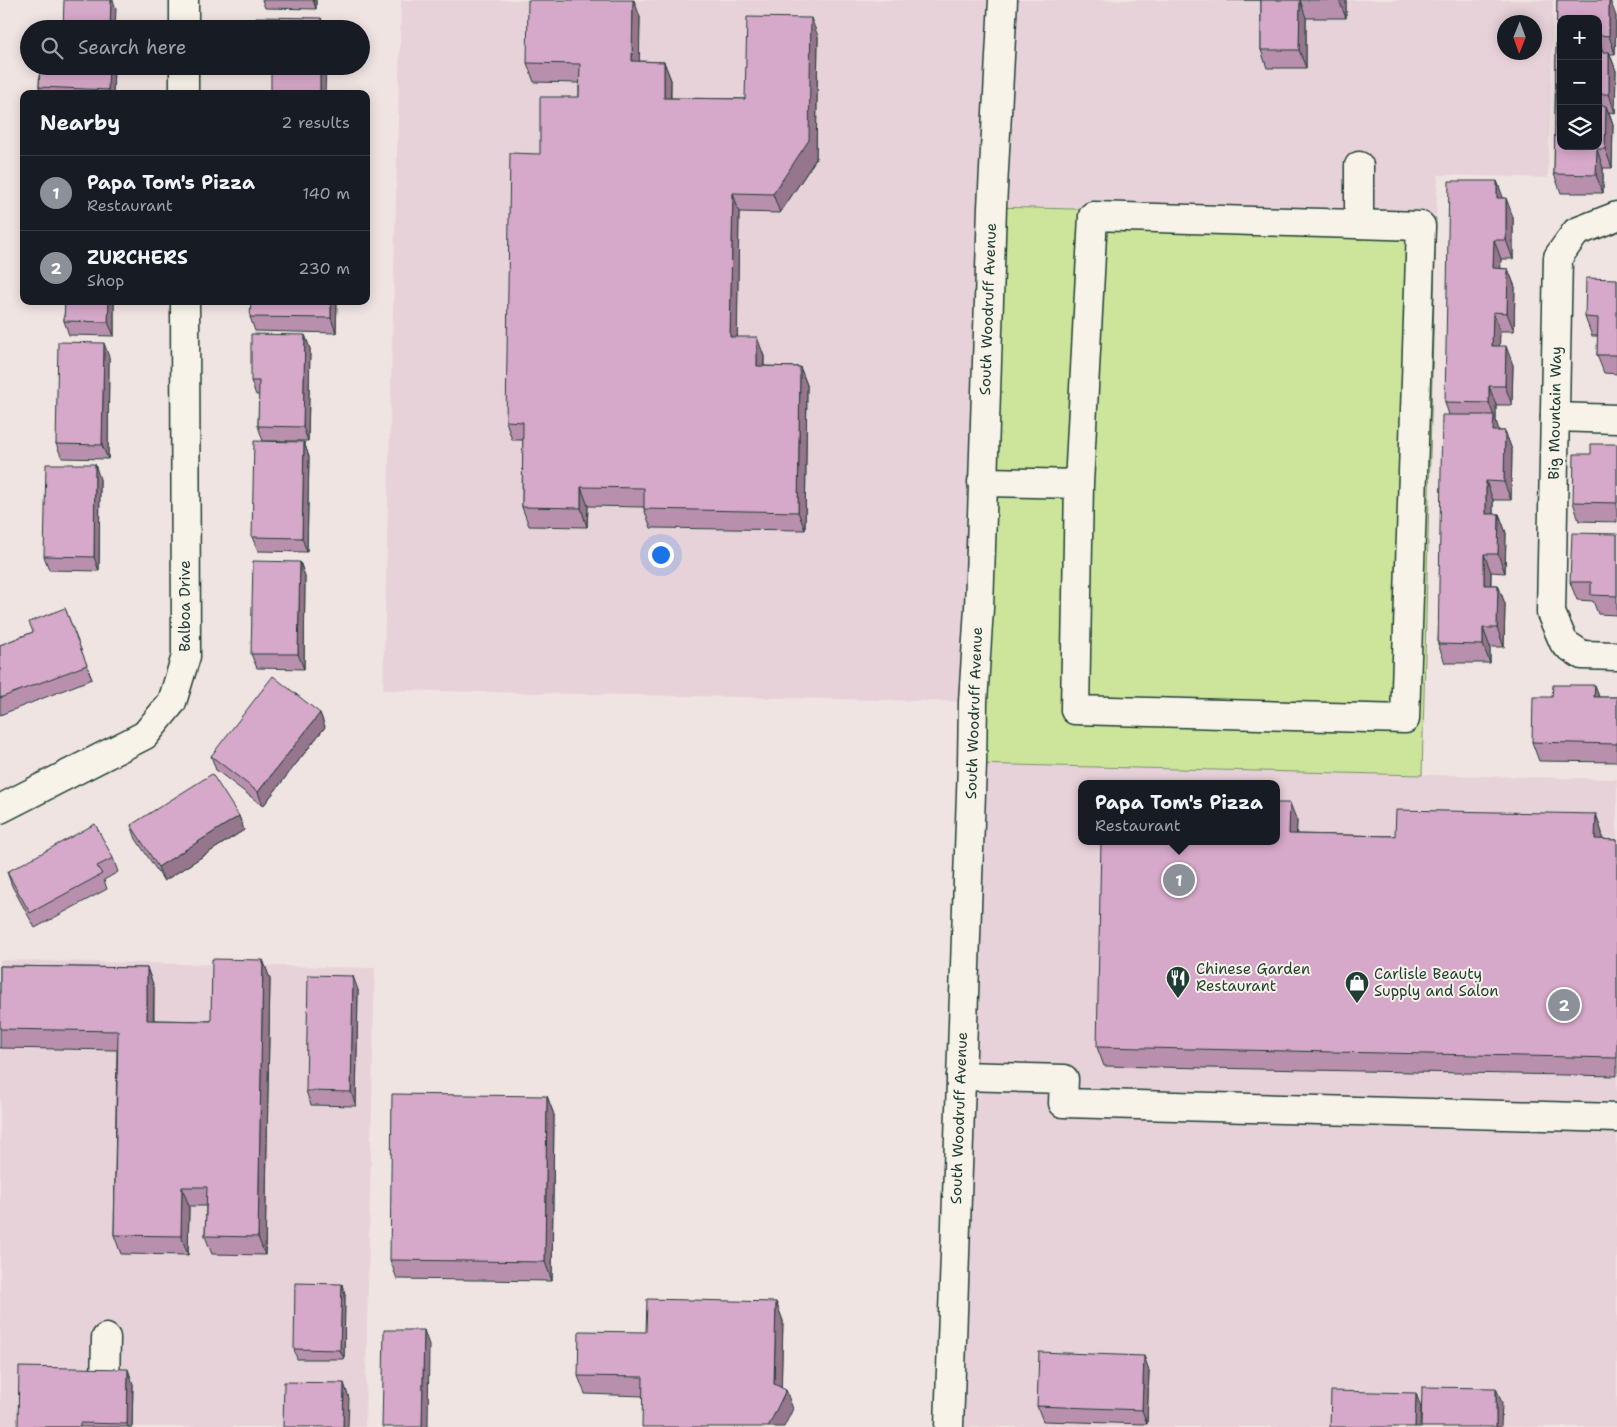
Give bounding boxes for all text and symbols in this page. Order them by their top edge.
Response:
north arrow [1497,15,1542,60]
map controls [1557,15,1602,150]
button: + [1557,15,1602,60]
search box [20,20,370,75]
icon: search [38,34,66,62]
text: Search here [78,35,187,60]
button: − [1557,60,1602,105]
button: layers [1557,105,1602,150]
text: Nearby [40,109,120,137]
text: 2 results [281,112,350,133]
text: Papa Tom's Pizza [87,170,255,195]
text: 1 [52,183,60,204]
text: 140 m [303,183,350,204]
text: Restaurant [87,195,173,216]
street label: South Woodruff Avenue [975,222,1001,396]
text: ZURCHERS [87,245,188,270]
text: 2 [50,258,62,279]
text: 230 m [298,258,350,279]
text: Shop [87,270,124,291]
street label: Big Mountain Way [1544,346,1566,480]
your location [648,542,674,568]
street label: Balboa Drive [175,560,195,652]
street label: South Woodruff Avenue [961,626,987,800]
popup [1078,780,1280,845]
text: Papa Tom's Pizza [1095,790,1263,815]
text: Restaurant [1095,815,1181,836]
pin: 1 [1163,861,1195,899]
place label: Chinese Garden Restaurant [1196,959,1310,996]
place label: Carlisle Beauty Supply and Salon [1374,964,1498,1001]
restaurant icon: Chinese Garden Restaurant [1165,965,1191,999]
shop icon: Carlisle Beauty Supply and Salon [1344,970,1370,1004]
pin: 2 [1548,986,1580,1024]
street label: South Woodruff Avenue [946,1031,972,1205]

